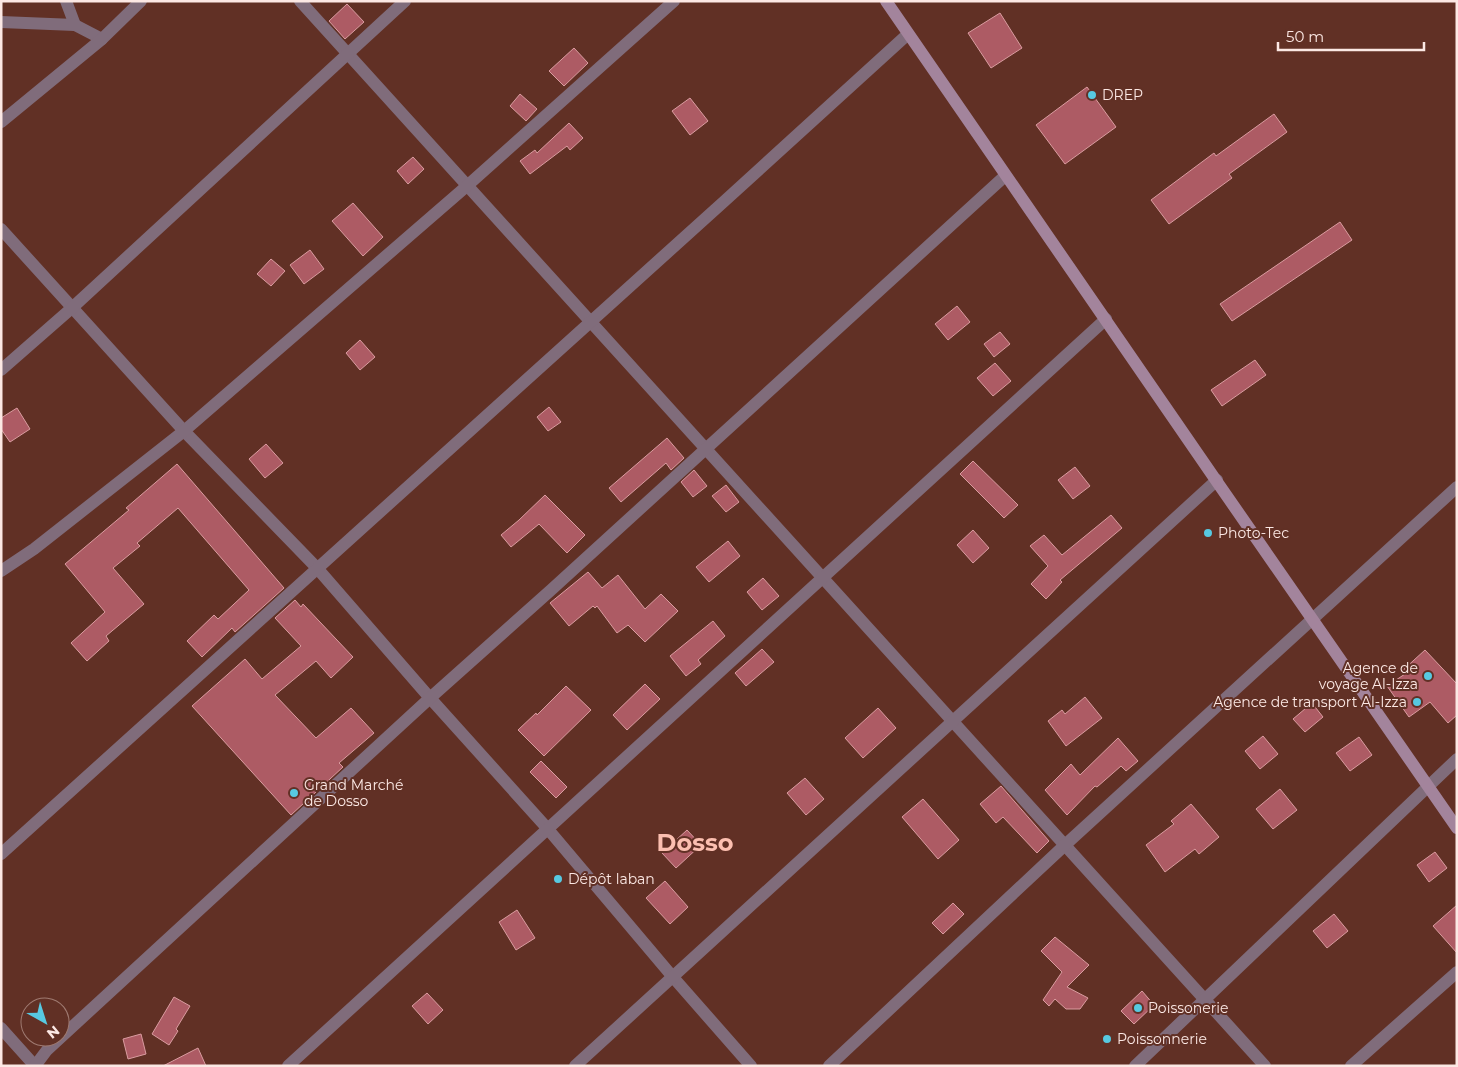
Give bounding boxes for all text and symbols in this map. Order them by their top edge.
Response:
scale bar [1278,20,1424,52]
text: 50 m [1286,27,1324,46]
place label: DREP [1102,86,1143,104]
marker: DREP [1086,89,1098,101]
place label: Photo-Tec [1218,524,1289,542]
marker: Photo-Tec [1202,527,1214,539]
place label: Agence de voyage Al-Izza [1319,659,1418,693]
marker: Agence de voyage Al-Izza [1422,670,1434,682]
place label: Agence de transport Al-Izza [1213,693,1407,711]
marker: Agence de transport Al-Izza [1411,696,1423,708]
place label: Grand Marché de Dosso [304,776,404,810]
marker: Grand Marché de Dosso [288,787,300,799]
district label: Dosso [657,828,733,857]
place label: Dépôt laban [568,870,655,888]
marker: Dépôt laban [552,873,564,885]
north arrow [20,997,70,1047]
place label: Poissonerie [1148,999,1229,1017]
marker: Poissonerie [1132,1002,1144,1014]
text: N [43,1022,63,1043]
place label: Poissonnerie [1117,1030,1207,1048]
marker: Poissonnerie [1101,1033,1113,1045]

